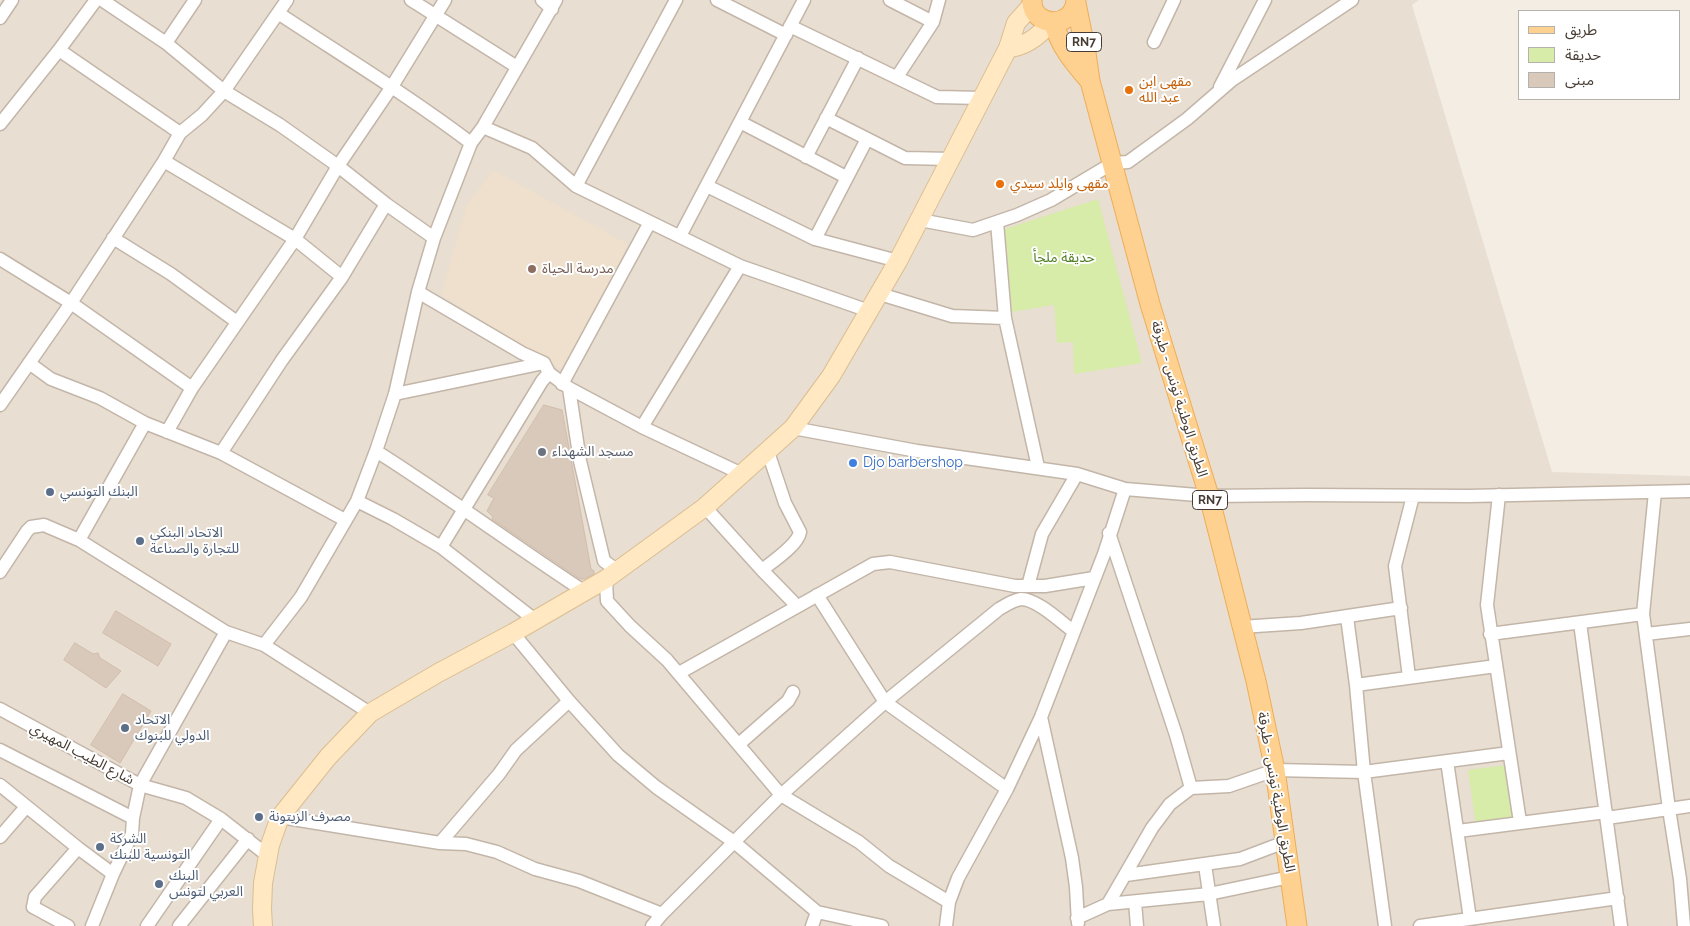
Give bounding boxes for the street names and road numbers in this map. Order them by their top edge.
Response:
road number: RN7 [1066,32,1102,52]
street label: الطريق الوطنية تونس - طبرقة [1147,319,1211,479]
road number: RN7 [1192,490,1228,510]
street label: الطريق الوطنية تونس - طبرقة [1254,711,1298,873]
street label: شارع الطيب المهيري [27,719,137,789]

